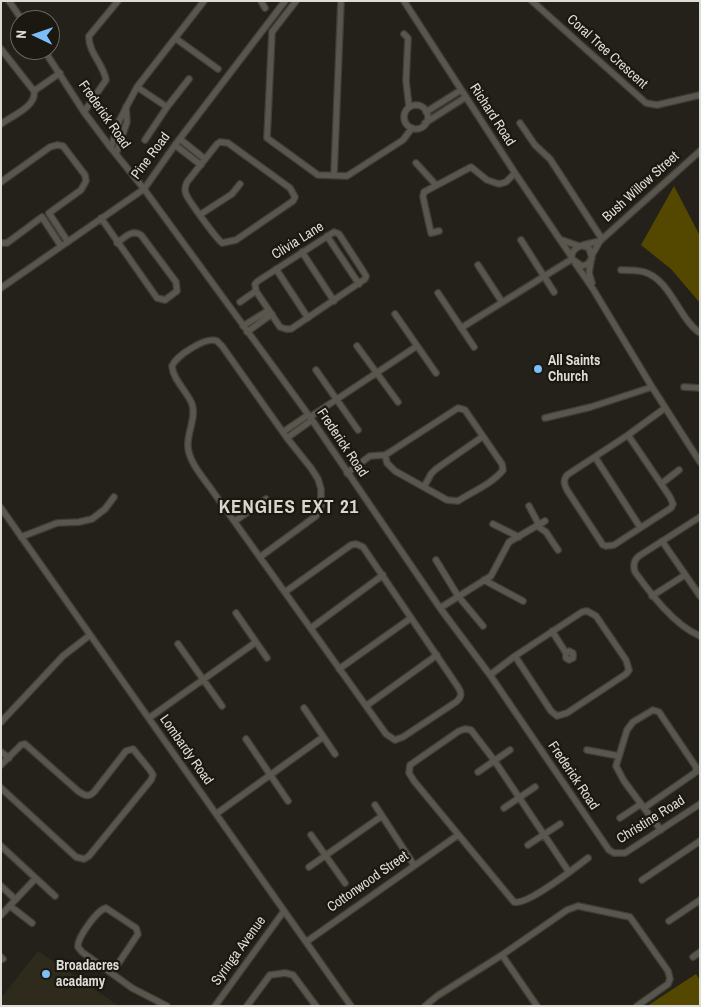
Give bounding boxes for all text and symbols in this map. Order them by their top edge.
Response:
north arrow [10,10,60,60]
street label: Coral Tree Crescent [563,11,651,93]
text: N [12,30,30,39]
street label: Frederick Road [74,78,134,152]
street label: Richard Road [466,81,518,149]
street label: Pine Road [128,129,174,183]
street label: Bush Willow Street [599,148,683,226]
street label: Clivia Lane [269,218,327,264]
place label: All Saints Church [548,353,600,386]
marker: All Saints Church [532,363,544,375]
street label: Frederick Road [313,406,371,480]
district label: KENGIES EXT 21 [217,497,361,519]
street label: Lombardy Road [156,712,216,788]
street label: Frederick Road [544,739,602,813]
street label: Christine Road [614,792,688,848]
street label: Cottonwood Street [324,848,412,916]
street label: Syringa Avenue [208,913,270,989]
place label: Broadacres acadamy [56,958,119,990]
marker: Broadacres acadamy [40,968,52,980]

